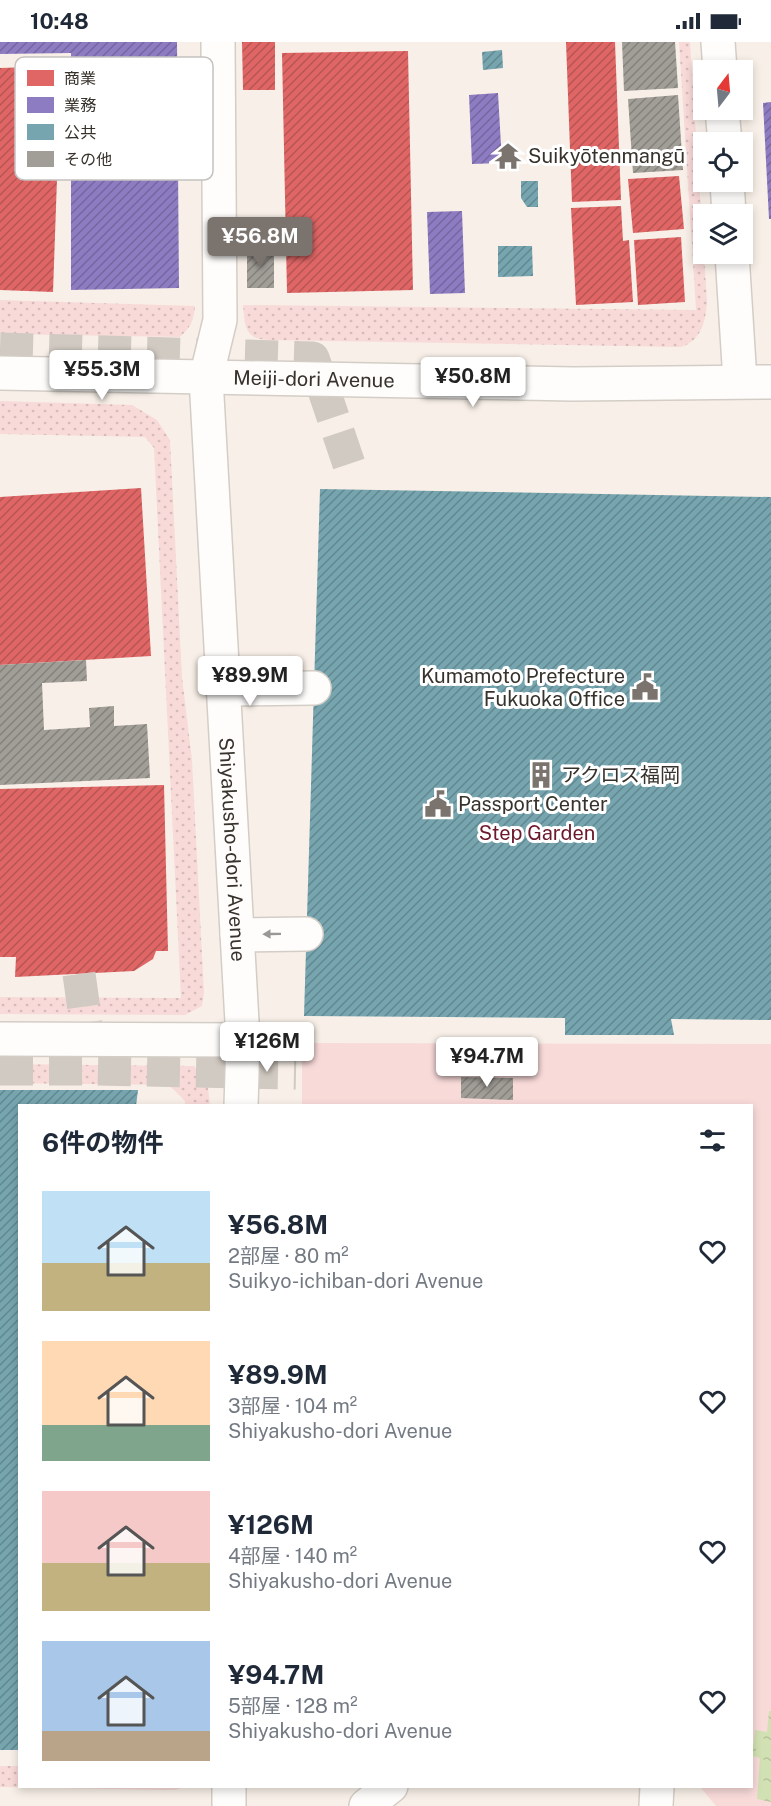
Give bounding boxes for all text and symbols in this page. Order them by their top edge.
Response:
text: 10:48 [30,8,89,34]
legend [15,57,213,180]
north arrow [693,60,753,120]
map controls [693,60,753,264]
text: 商業 [64,69,96,88]
text: 業務 [64,96,96,115]
text: 公共 [64,123,96,142]
button: locate [693,132,753,192]
temple icon: Suikyōtenmangū [493,141,523,171]
place label: Suikyōtenmangū [528,144,685,168]
text: その他 [64,150,112,169]
button: layers [693,204,753,264]
pin: ¥56.8M [211,217,309,268]
text: ¥56.8M [221,224,299,248]
pin: ¥55.3M [53,350,151,401]
text: ¥55.3M [63,357,141,381]
pin: ¥50.8M [424,357,522,408]
text: ¥50.8M [435,364,511,388]
street label: Meiji-dori Avenue [233,365,395,393]
pin: ¥89.9M [201,656,299,707]
text: ¥89.9M [212,663,288,687]
place label: Kumamoto Prefecture Fukuoka Office [421,664,625,711]
public building icon: Kumamoto Prefecture Fukuoka Office [630,672,660,702]
street label: Shiyakusho-dori Avenue [214,737,251,962]
building icon: アクロス福岡 [526,760,556,790]
place label: アクロス福岡 [561,763,680,787]
public building icon: Passport Center [423,789,453,819]
place label: Passport Center [458,792,608,816]
park label: Step Garden [479,821,595,845]
one-way arrow [262,930,281,939]
pin: ¥126M [225,1022,309,1073]
text: ¥126M [234,1029,300,1053]
pin: ¥94.7M [438,1037,536,1088]
text: ¥94.7M [450,1044,524,1068]
icon: filters [696,1124,729,1157]
text: 6件の物件 [42,1127,163,1158]
text: ¥56.8M [228,1209,328,1240]
icon: home [90,1215,162,1287]
icon: heart [696,1235,729,1268]
text: 2部屋 · 80 m² [228,1244,349,1268]
text: Suikyo-ichiban-dori Avenue [228,1269,483,1293]
text: ¥89.9M [228,1359,328,1390]
icon: home [90,1365,162,1437]
icon: heart [696,1385,729,1418]
text: 3部屋 · 104 m² [228,1394,357,1418]
text: Shiyakusho-dori Avenue [228,1419,452,1443]
text: ¥126M [228,1509,314,1540]
icon: home [90,1515,162,1587]
icon: heart [696,1535,729,1568]
text: 4部屋 · 140 m² [228,1544,357,1568]
text: Shiyakusho-dori Avenue [228,1569,452,1593]
text: ¥94.7M [228,1659,324,1690]
icon: home [90,1665,162,1737]
icon: heart [696,1685,729,1718]
text: 5部屋 · 128 m² [228,1694,358,1718]
text: Shiyakusho-dori Avenue [228,1719,452,1743]

